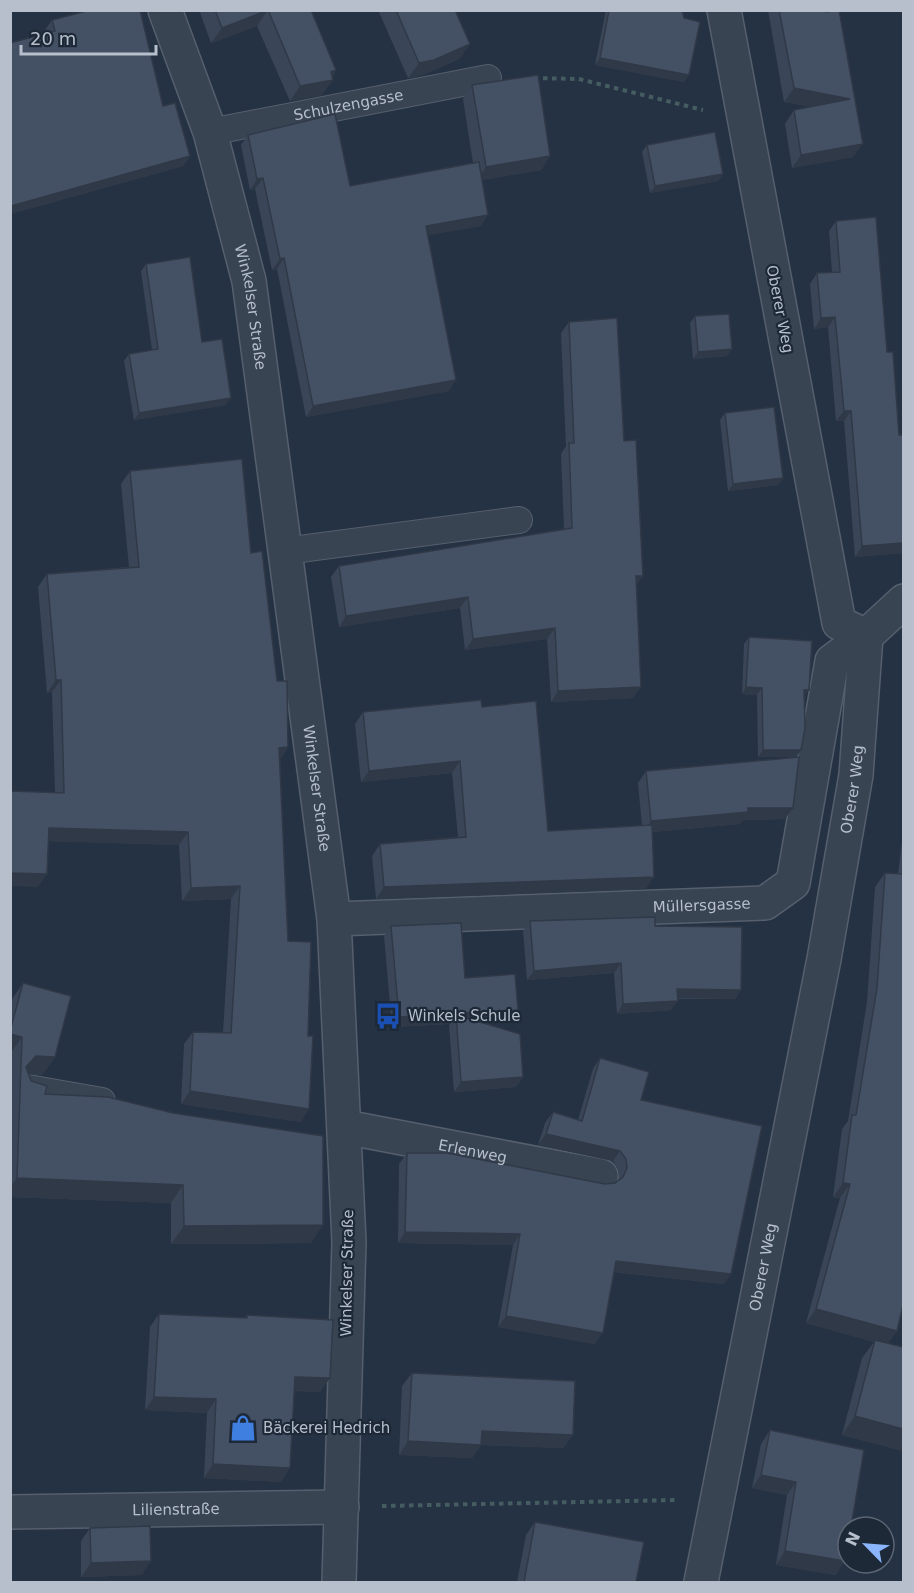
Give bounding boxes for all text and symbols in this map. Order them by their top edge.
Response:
scale bar [21,18,156,56]
text: 20 m [30,28,76,49]
street label: Schulzengasse [292,86,405,125]
street label: Winkelser Straße [231,242,270,371]
street label: Oberer Weg [763,263,797,355]
street label: Winkelser Straße [299,724,334,853]
street label: Oberer Weg [837,745,867,835]
street label: Müllersgasse [653,895,751,916]
bus stop icon: Winkels Schule [373,1001,403,1031]
place label: Winkels Schule [408,1007,521,1025]
street label: Erlenweg [437,1136,509,1167]
street label: Winkelser Straße [337,1209,357,1337]
street label: Oberer Weg [746,1222,781,1313]
shop icon: Bäckerei Hedrich [228,1413,258,1443]
place label: Bäckerei Hedrich [263,1419,390,1437]
street label: Lilienstraße [132,1500,220,1519]
north arrow [836,1515,896,1575]
text: N [841,1529,864,1549]

